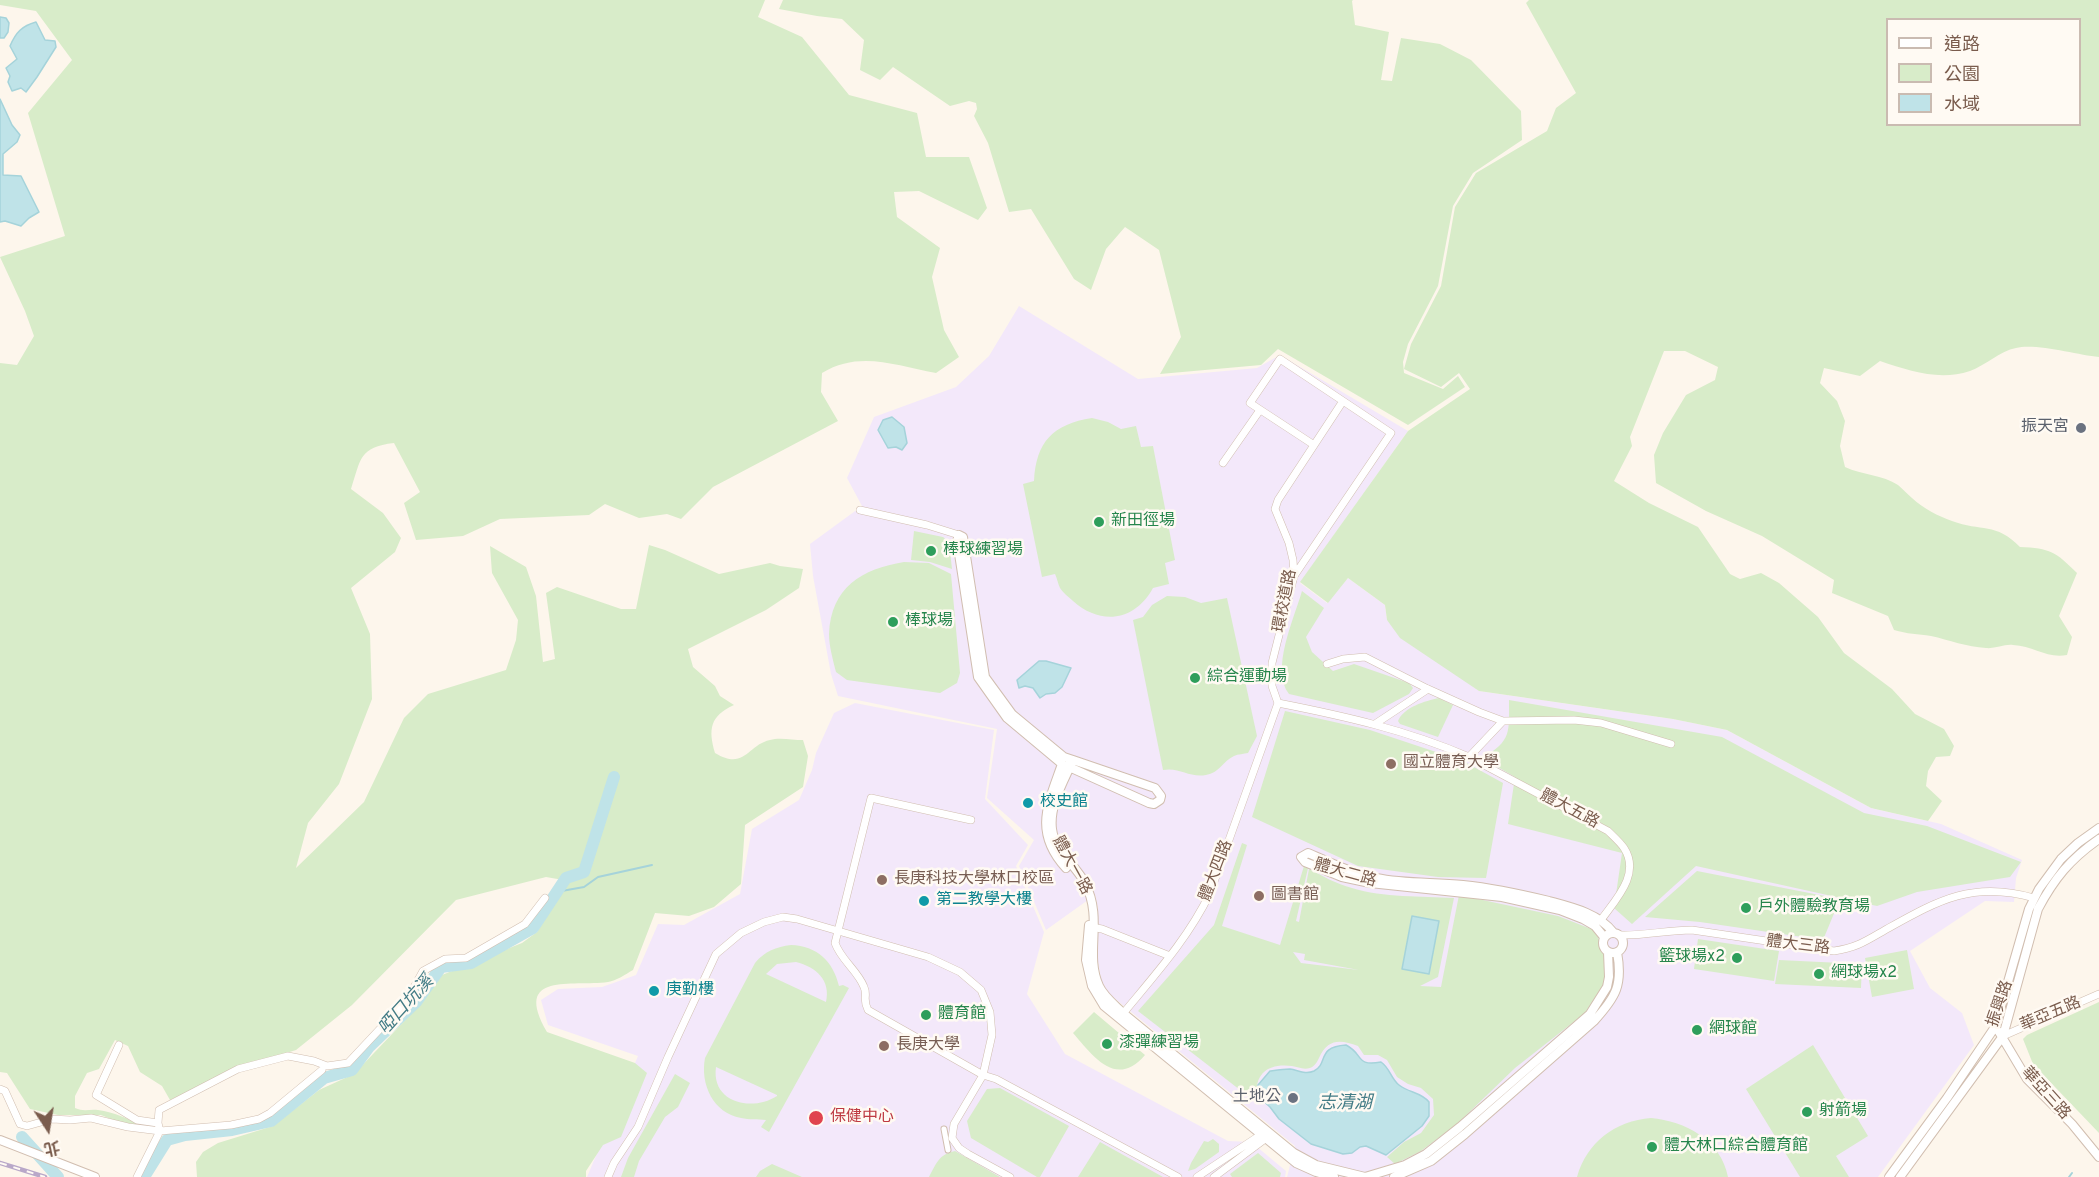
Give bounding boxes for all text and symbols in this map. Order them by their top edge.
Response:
legend [1886,18,2081,126]
text: 道路 [1944,34,1980,57]
text: 公園 [1944,64,1980,87]
text: 水域 [1944,94,1980,117]
place label: 振天宮 [2021,418,2069,438]
marker: 振天宮 [2074,421,2088,435]
place label: 新田徑場 [1111,512,1175,532]
marker: 新田徑場 [1092,515,1106,529]
place label: 棒球練習場 [943,541,1023,561]
marker: 棒球練習場 [924,544,938,558]
street label: 環校道路 [1270,568,1302,634]
place label: 棒球場 [905,612,953,632]
marker: 棒球場 [886,615,900,629]
place label: 綜合運動場 [1207,668,1287,688]
marker: 綜合運動場 [1188,671,1202,685]
place label: 國立體育大學 [1403,754,1499,774]
marker: 國立體育大學 [1384,757,1398,771]
street label: 體大五路 [1536,787,1602,833]
place label: 校史館 [1040,793,1088,813]
marker: 校史館 [1021,796,1035,810]
street label: 體大一路 [1047,833,1095,899]
street label: 體大四路 [1197,838,1237,904]
street label: 體大二路 [1312,856,1378,892]
place label: 長庚科技大學林口校區 [894,870,1054,890]
marker: 長庚科技大學林口校區 [875,873,889,887]
place label: 圖書館 [1271,886,1319,906]
marker: 圖書館 [1252,889,1266,903]
place label: 第二教學大樓 [936,891,1032,911]
marker: 第二教學大樓 [917,894,931,908]
place label: 戶外體驗教育場 [1758,898,1870,918]
marker: 戶外體驗教育場 [1739,901,1753,915]
street label: 體大三路 [1765,933,1831,959]
place label: 籃球場x2 [1659,948,1725,968]
marker: 籃球場x2 [1730,951,1744,965]
place label: 網球場x2 [1831,964,1897,984]
marker: 網球場x2 [1812,967,1826,981]
water label: 啞口坑溪 [375,972,439,1040]
street label: 振興路 [1984,978,2018,1030]
place label: 庚勤樓 [666,981,714,1001]
marker: 庚勤樓 [647,984,661,998]
street label: 華亞五路 [2018,994,2084,1036]
place label: 體育館 [938,1005,986,1025]
marker: 體育館 [919,1008,933,1022]
place label: 網球館 [1709,1020,1757,1040]
marker: 網球館 [1690,1023,1704,1037]
place label: 漆彈練習場 [1119,1034,1199,1054]
place label: 長庚大學 [896,1036,960,1056]
marker: 漆彈練習場 [1100,1037,1114,1051]
marker: 長庚大學 [877,1039,891,1053]
street label: 華亞三路 [2016,1064,2074,1124]
place label: 土地公 [1233,1088,1281,1108]
marker: 土地公 [1286,1091,1300,1105]
water label: 志清湖 [1318,1093,1372,1115]
north arrow [18,1099,78,1159]
place label: 射箭場 [1819,1102,1867,1122]
marker: 射箭場 [1800,1105,1814,1119]
place label: 保健中心 [830,1108,894,1128]
marker: 保健中心 [807,1109,825,1127]
text: 北 [42,1135,62,1158]
place label: 體大林口綜合體育館 [1664,1137,1808,1157]
marker: 體大林口綜合體育館 [1645,1140,1659,1154]

